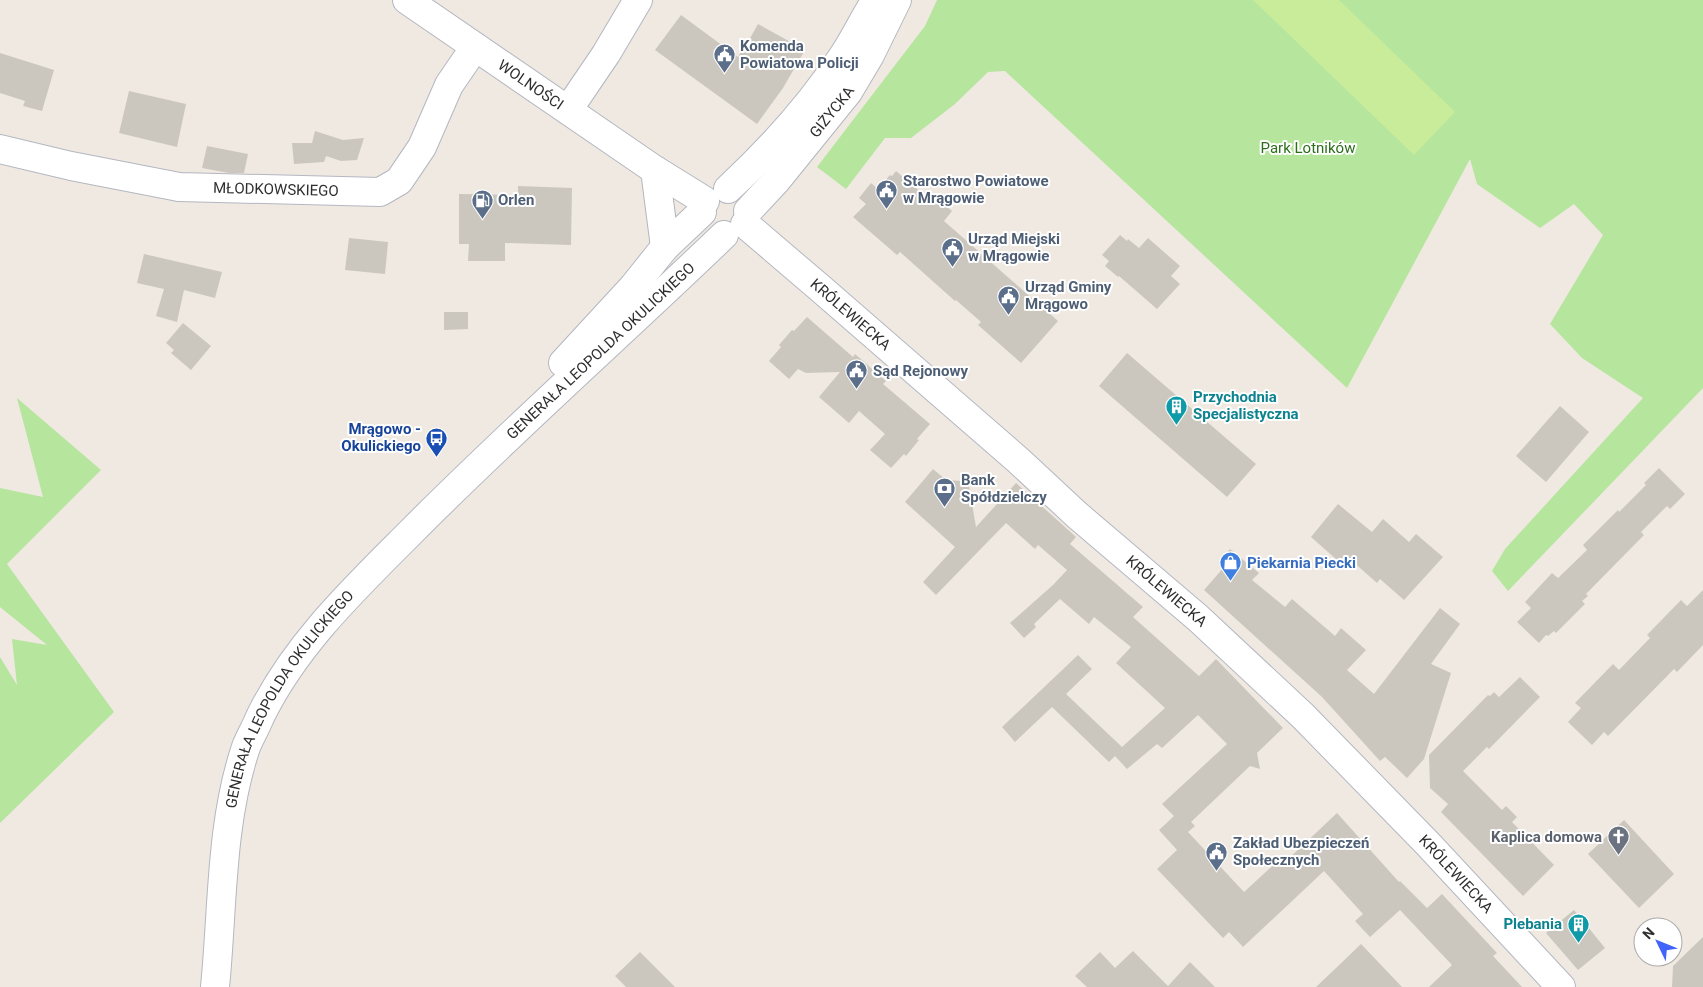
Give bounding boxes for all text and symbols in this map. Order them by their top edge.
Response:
place label: Komenda Powiatowa Policji [740,37,859,72]
public building icon: Komenda Powiatowa Policji [712,43,736,74]
street label: WOLNOŚCI [494,56,567,114]
street label: GIŻYCKA [806,83,858,141]
park label: Park Lotników [1261,139,1355,157]
place label: Starostwo Powiatowe w Mrągowie [903,172,1049,207]
public building icon: Starostwo Powiatowe w Mrągowie [875,178,899,209]
street label: MŁODKOWSKIEGO [213,179,339,200]
fuel station icon: Orlen [470,188,494,219]
place label: Orlen [498,191,534,209]
place label: Urząd Miejski w Mrągowie [968,230,1060,265]
public building icon: Urząd Miejski w Mrągowie [940,236,964,267]
street label: GENERAŁA LEOPOLDA OKULICKIEGO [503,259,698,443]
street label: KRÓLEWIECKA [807,275,894,354]
place label: Urząd Gminy Mrągowo [1025,278,1112,313]
public building icon: Urząd Gminy Mrągowo [997,284,1021,315]
public building icon: Sąd Rejonowy [845,359,869,390]
place label: Sąd Rejonowy [873,362,968,380]
place label: Przychodnia Specjalistyczna [1193,388,1299,423]
building icon: Przychodnia Specjalistyczna [1165,394,1189,425]
place label: Mrągowo - Okulickiego [341,420,421,455]
bus stop icon: Mrągowo - Okulickiego [425,426,449,457]
place label: Bank Spółdzielczy [961,471,1047,506]
bank icon: Bank Spółdzielczy [933,477,957,508]
shop icon: Piekarnia Piecki [1219,551,1243,582]
street label: KRÓLEWIECKA [1122,552,1211,631]
place label: Piekarnia Piecki [1247,554,1356,572]
street label: GENERAŁA LEOPOLDA OKULICKIEGO [222,587,358,810]
church icon: Kaplica domowa [1606,825,1630,856]
place label: Kaplica domowa [1491,828,1602,846]
street label: KRÓLEWIECKA [1415,831,1497,917]
place label: Zakład Ubezpieczeń Społecznych [1233,834,1369,869]
public building icon: Zakład Ubezpieczeń Społecznych [1205,840,1229,871]
building icon: Plebania [1566,912,1590,943]
place label: Plebania [1503,915,1562,933]
north arrow [1633,917,1683,967]
text: N [1639,924,1658,942]

